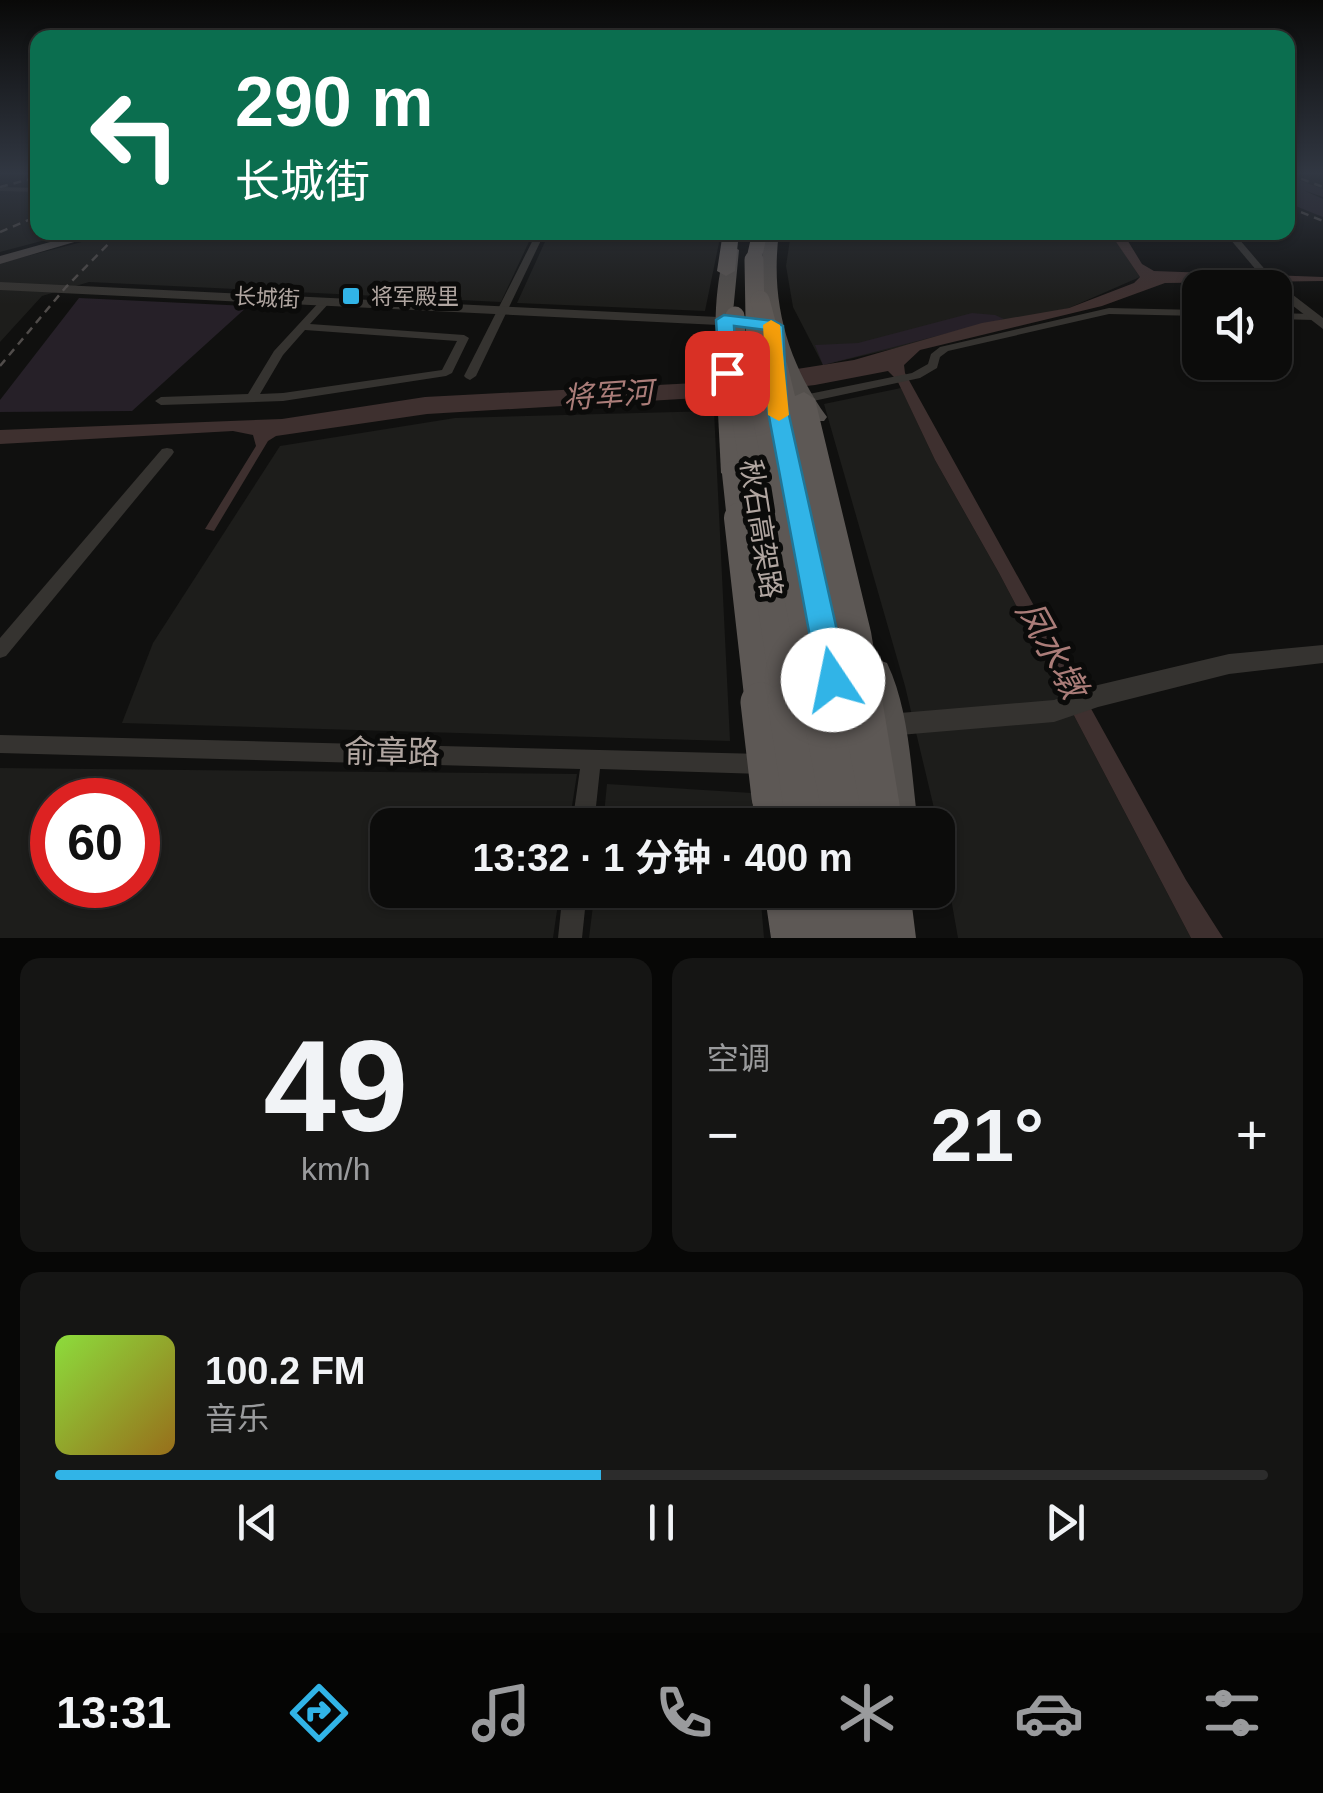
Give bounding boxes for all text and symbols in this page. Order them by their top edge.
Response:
text: 290 m [235,63,433,141]
icon: left [70,70,200,200]
text: 长城街 [235,156,370,207]
map controls [1182,270,1292,380]
button: sound [1182,270,1292,380]
street label: 长城街 [233,284,301,312]
place label: 将军殿里 [371,284,459,309]
marker: 将军殿里 [340,285,362,307]
pin [685,331,770,416]
icon: arrive [700,346,755,401]
water label: 将军河 [562,375,659,415]
street label: 秋石高架路 [735,457,787,601]
water label: 凤水墩 [1009,594,1097,709]
position arrow [781,628,885,732]
street label: 俞章路 [344,733,440,771]
speed limit sign: 60 [30,778,160,908]
text: 13:32 · 1 分钟 · 400 m [472,837,853,879]
text: 49 [263,1013,408,1159]
text: 空调 [707,1041,771,1077]
text: 21° [931,1093,1044,1177]
text: − [707,1104,739,1166]
text: + [1236,1104,1268,1166]
text: km/h [301,1151,370,1187]
text: 100.2 FM [205,1350,366,1392]
text: 音乐 [205,1401,269,1437]
icon: previous [230,1495,285,1550]
icon: pause [634,1495,689,1550]
icon: next [1038,1495,1093,1550]
icon: directions [284,1678,354,1748]
icon: music [466,1678,536,1748]
icon: phone [649,1678,719,1748]
icon: climate [832,1678,902,1748]
icon: car [1014,1678,1084,1748]
icon: filters [1197,1678,1267,1748]
text: 13:31 [56,1687,171,1738]

